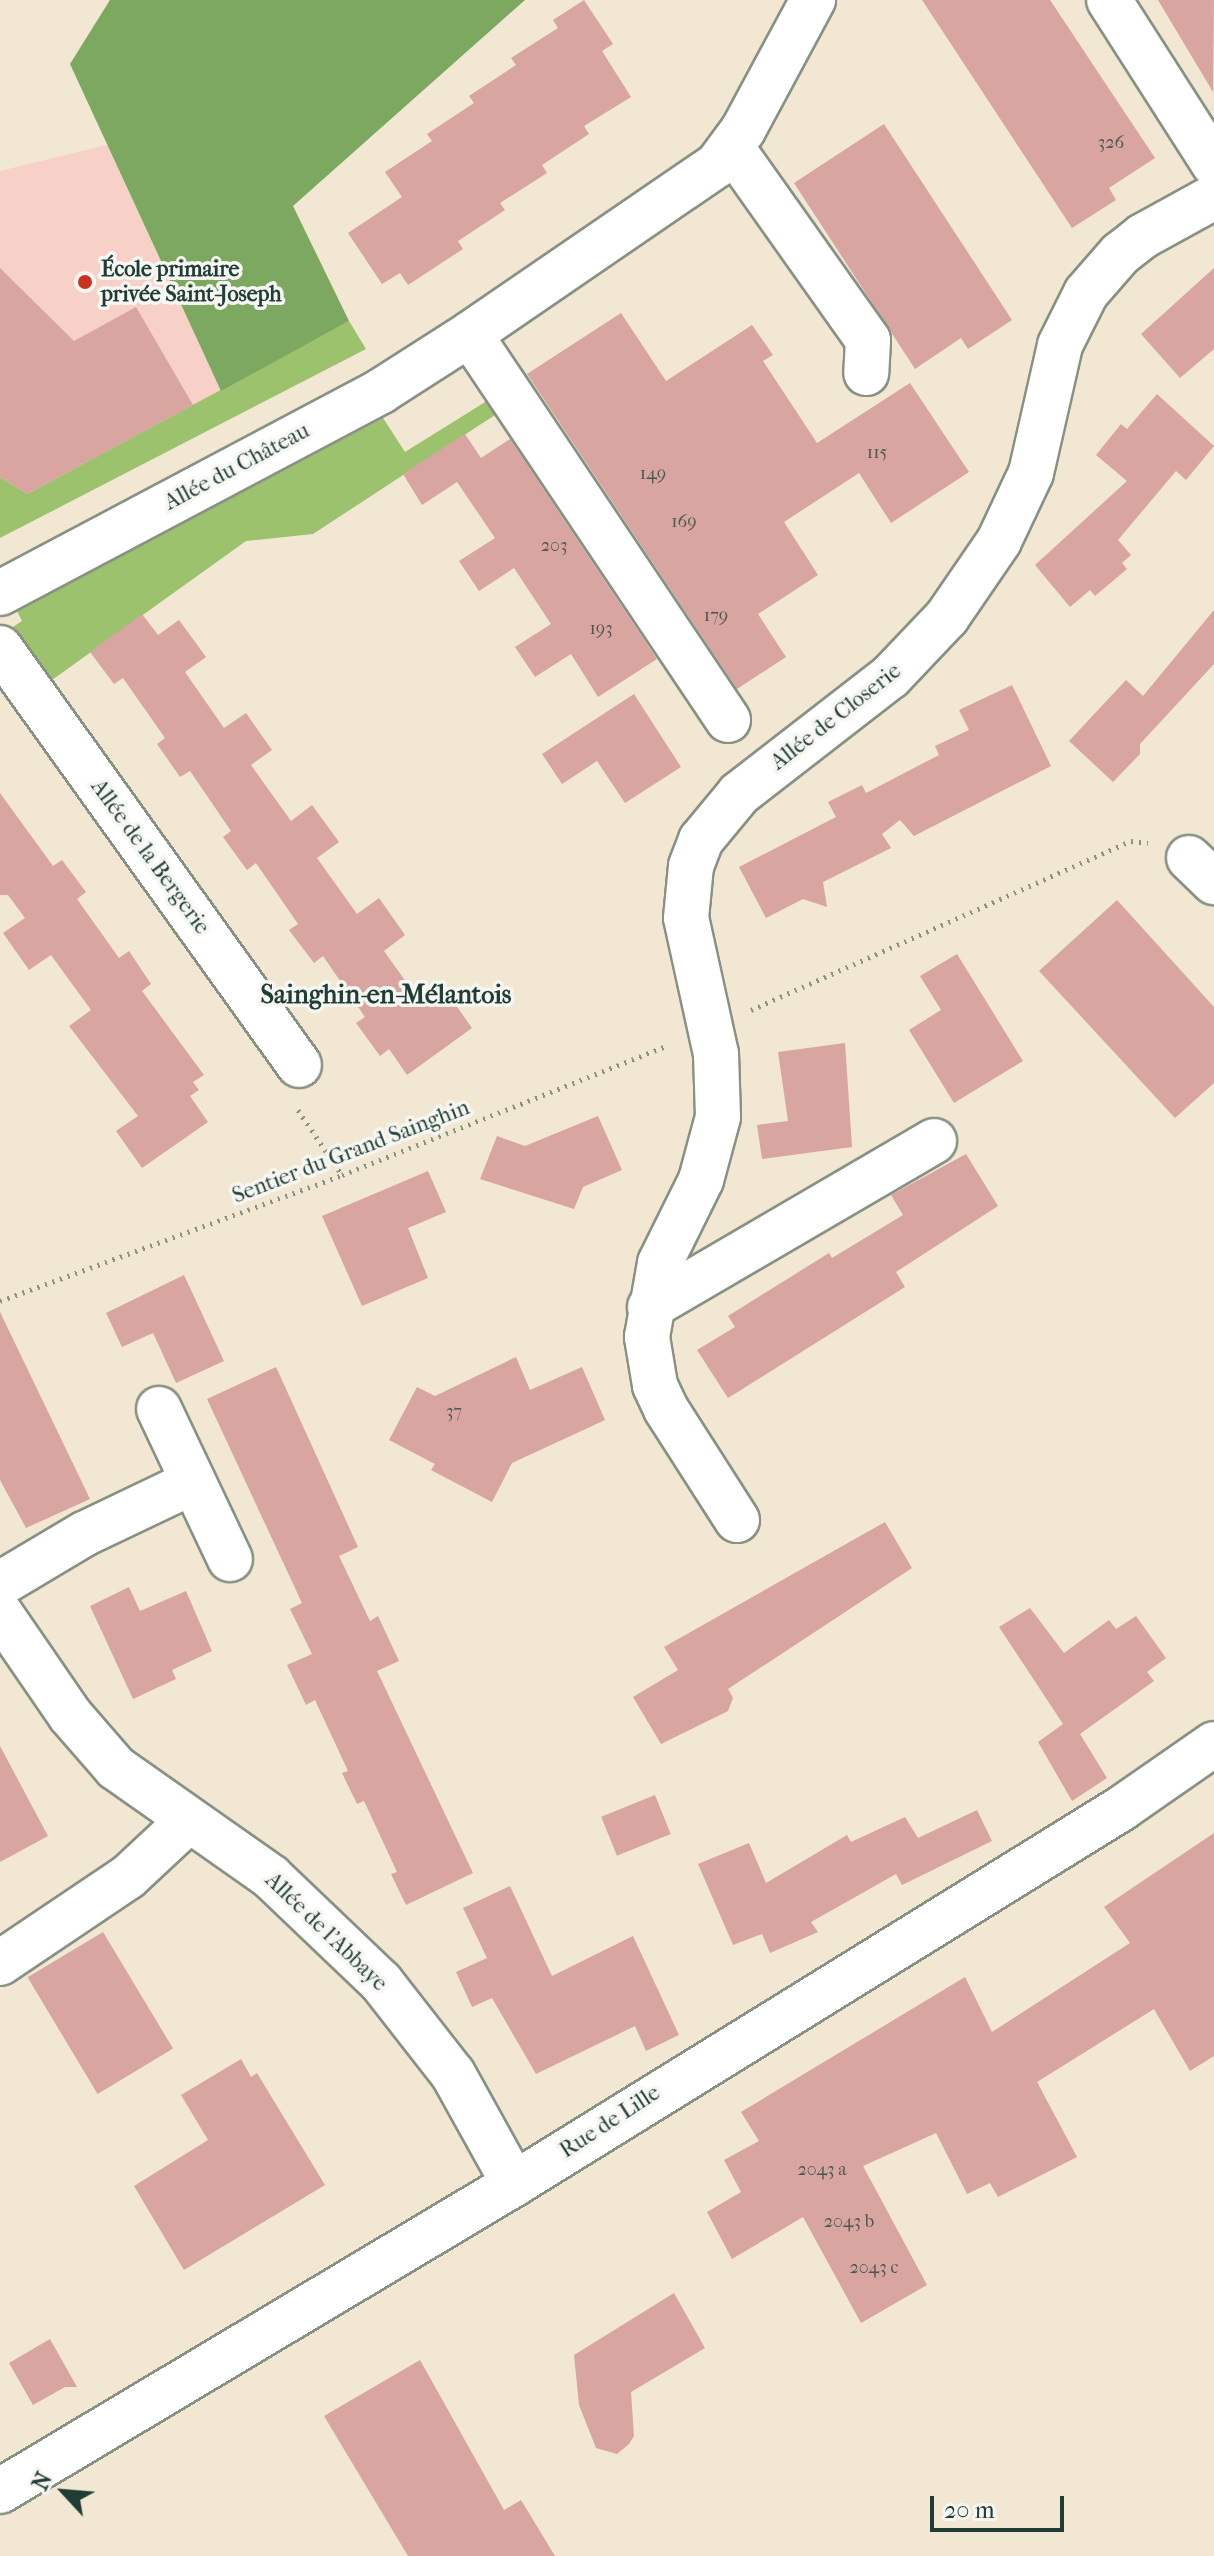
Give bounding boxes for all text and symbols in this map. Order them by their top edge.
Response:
house number: 326 [1098,132,1124,154]
place label: École primaire privée Saint-Joseph [101,256,282,308]
marker: École primaire privée Saint-Joseph [76,273,94,291]
street label: Allée du Château [160,418,314,516]
house number: 115 [867,442,887,464]
house number: 149 [640,463,666,485]
house number: 169 [671,511,697,533]
house number: 203 [541,535,567,557]
house number: 179 [704,605,728,627]
house number: 193 [589,618,613,640]
street label: Allée de Closerie [766,658,906,776]
street label: Allée de la Bergerie [85,774,215,940]
district label: Sainghin-en-Mélantois [261,979,511,1011]
street label: Sentier du Grand Sainghin [229,1095,473,1209]
house number: 37 [446,1401,462,1423]
street label: Allée de l'Abbaye [260,1867,392,1997]
street label: Rue de Lille [555,2080,665,2164]
house number: 2043 a [797,2159,847,2181]
house number: 2043 b [824,2211,874,2233]
house number: 2043 c [850,2257,898,2279]
north arrow [24,2452,104,2532]
text: N [27,2468,58,2495]
scale bar [934,2480,1068,2530]
text: 20 m [944,2496,995,2524]

